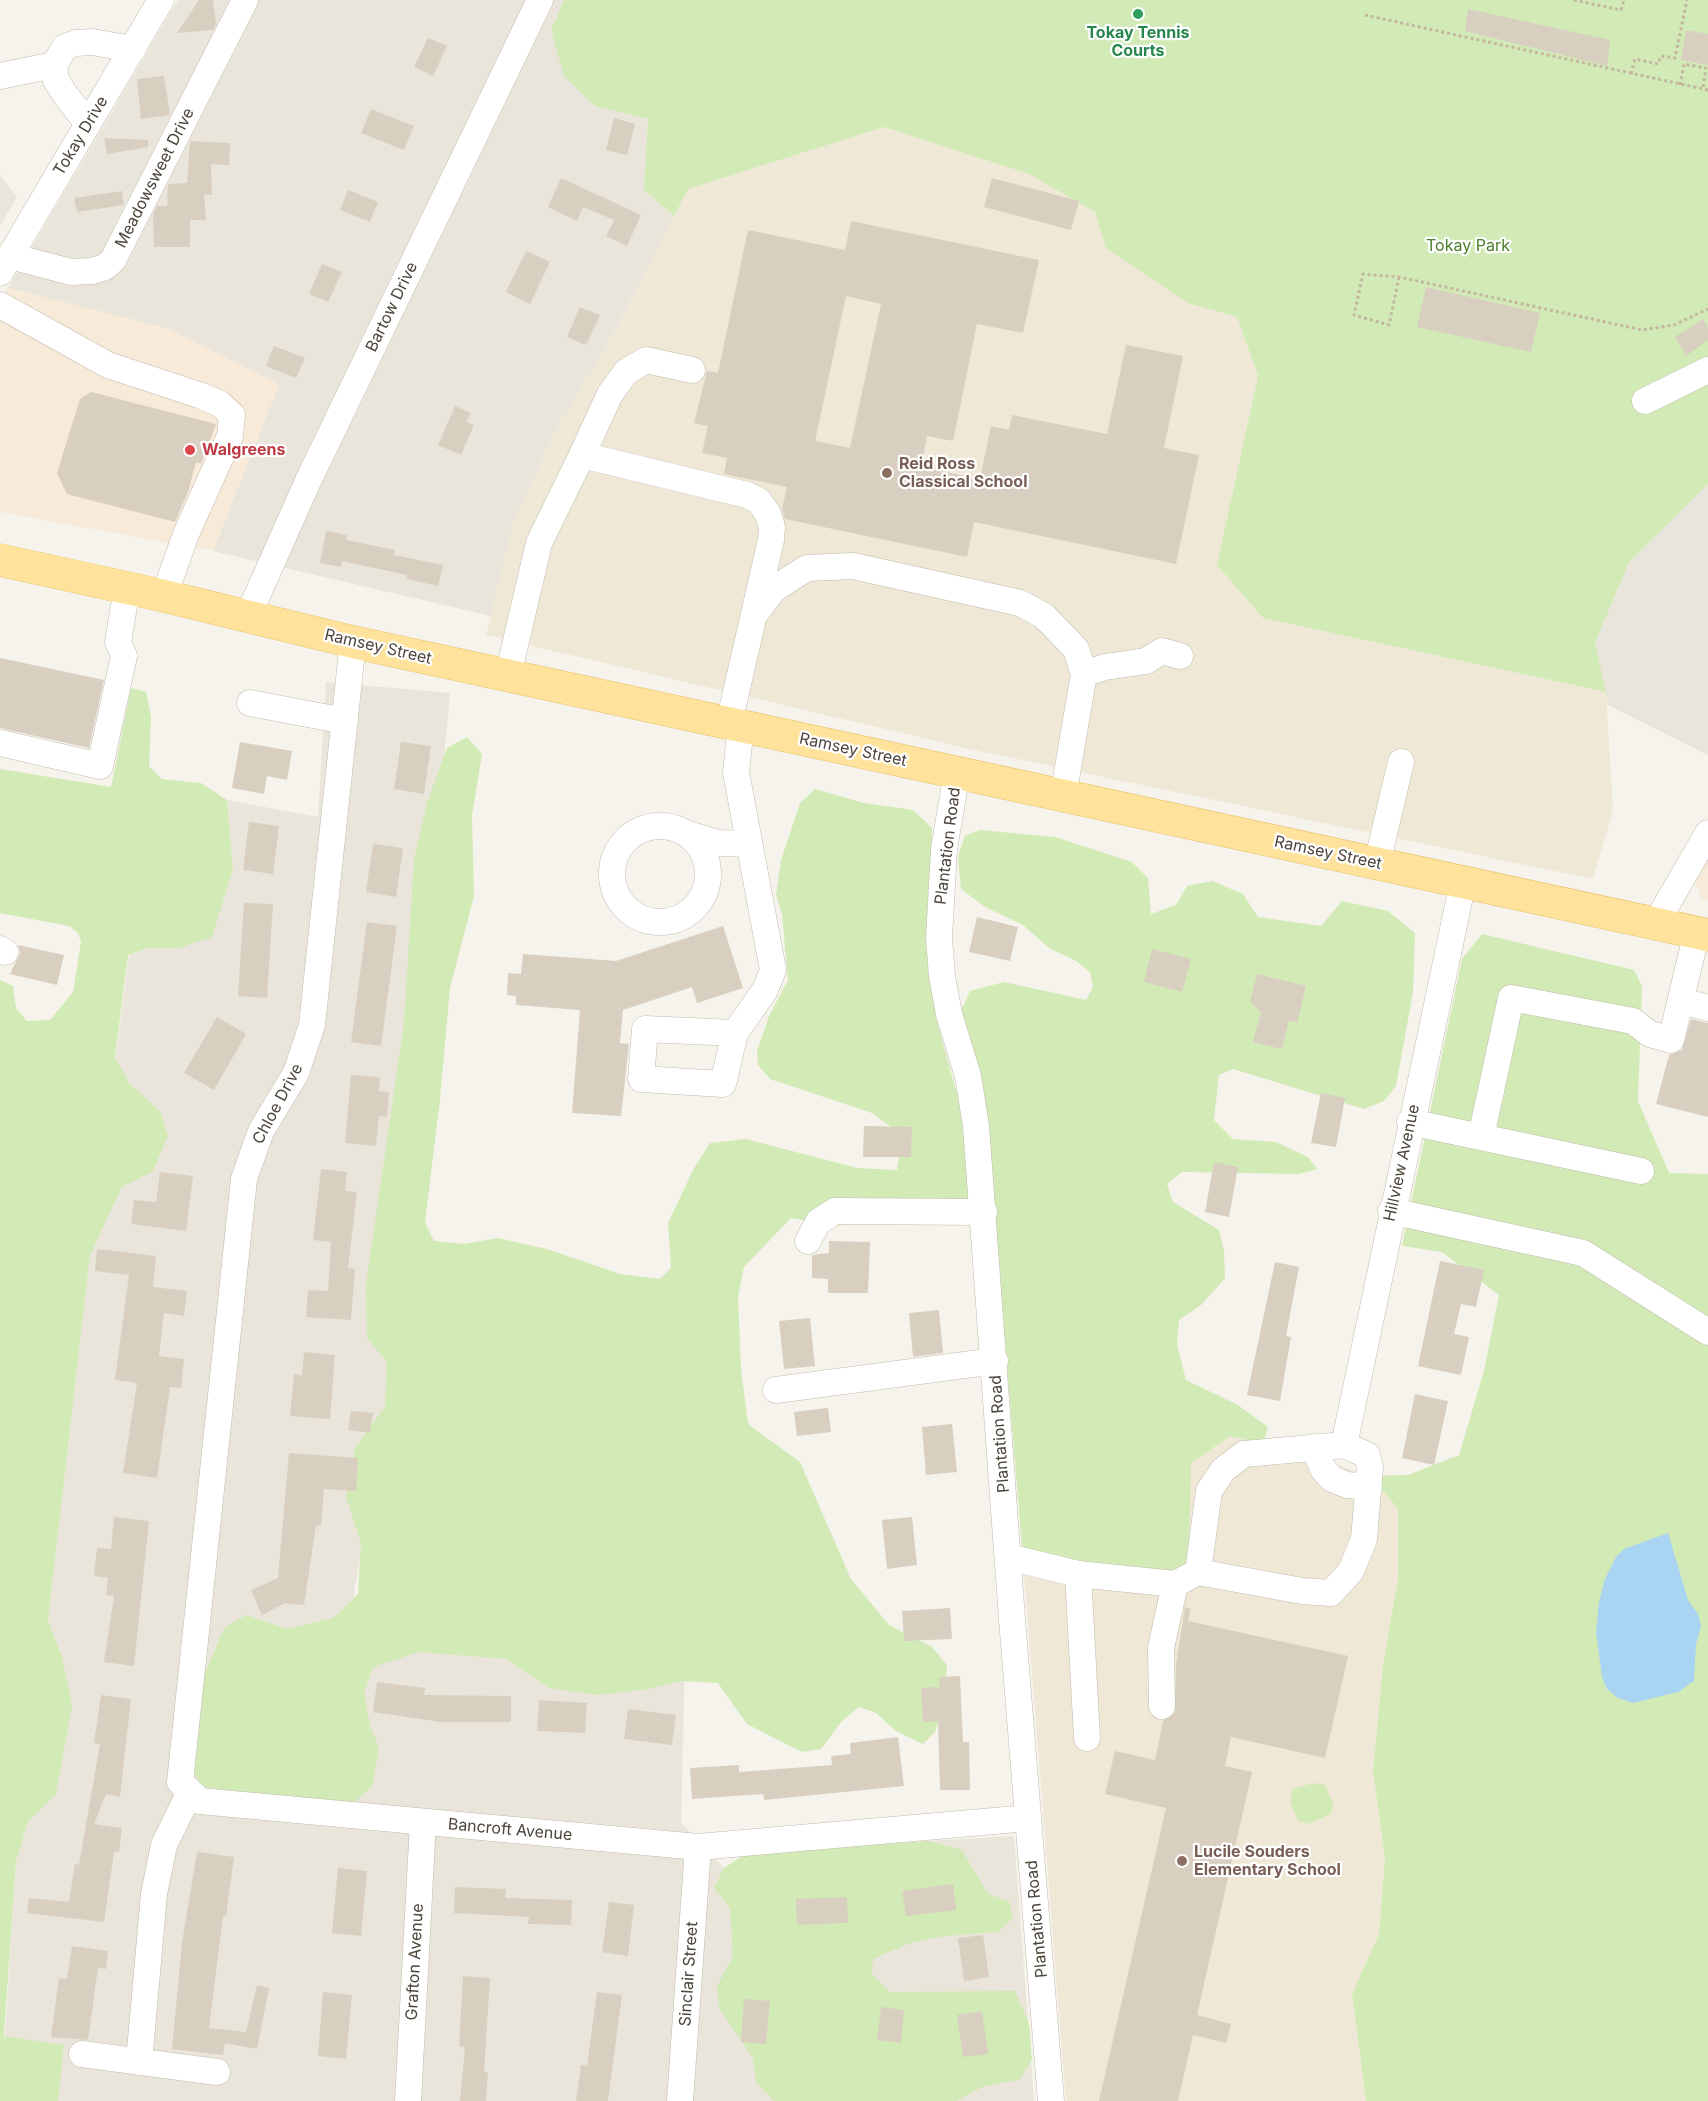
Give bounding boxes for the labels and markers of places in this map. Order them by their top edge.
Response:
marker: Tokay Tennis Courts [1131,7,1145,21]
place label: Tokay Tennis Courts [1086,23,1190,61]
place label: Walgreens [202,440,286,460]
marker: Walgreens [183,443,197,457]
place label: Reid Ross Classical School [899,454,1028,492]
marker: Reid Ross Classical School [880,466,894,480]
place label: Lucile Souders Elementary School [1194,1842,1341,1880]
marker: Lucile Souders Elementary School [1175,1854,1189,1868]

